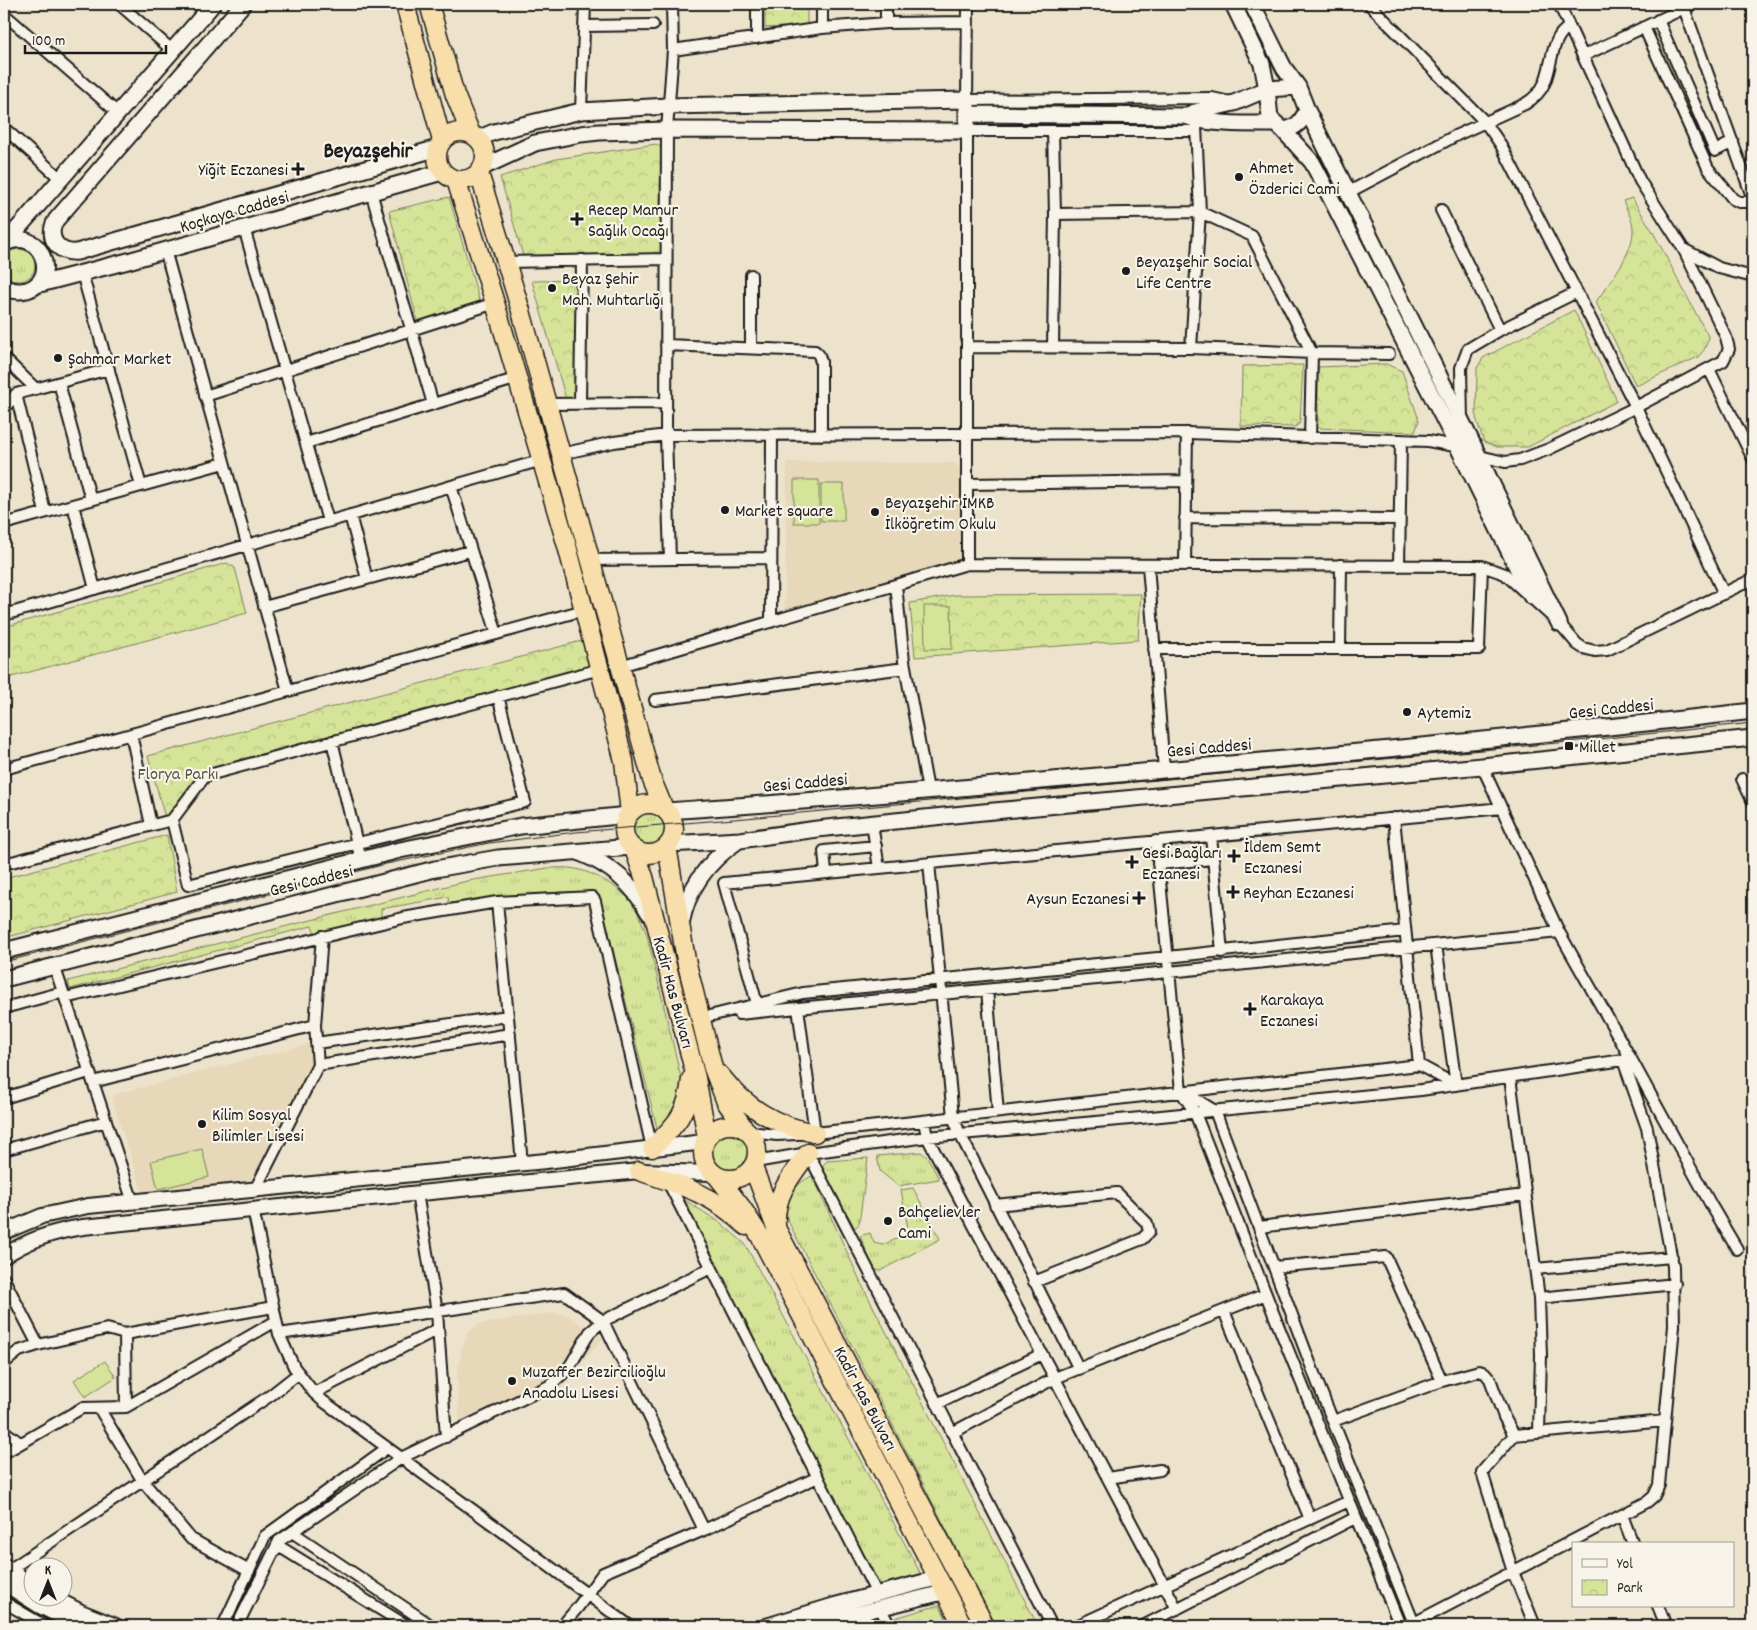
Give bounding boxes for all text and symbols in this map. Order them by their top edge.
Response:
scale bar [25,22,166,54]
text: 100 m [32,31,65,53]
district label: Beyazşehir [323,137,413,168]
place label: Ahmet Özderici Cami [1249,157,1340,203]
place label: Yiğit Eczanesi [198,159,288,184]
marker: Yiğit Eczanesi [292,163,304,175]
marker: Ahmet Özderici Cami [1233,171,1245,183]
street label: Koçkaya Caddesi [177,186,292,241]
place label: Recep Mamur Sağlık Ocağı [588,199,678,245]
marker: Recep Mamur Sağlık Ocağı [570,212,584,226]
place label: Beyazşehir Social Life Centre [1136,251,1253,297]
marker: Beyazşehir Social Life Centre [1120,265,1132,277]
place label: Beyaz Şehir Mah. Muhtarlığı [562,268,663,314]
marker: Beyaz Şehir Mah. Muhtarlığı [546,282,558,294]
place label: Şahmar Market [68,348,172,373]
marker: Şahmar Market [52,352,64,364]
place label: Beyazşehir İMKB İlköğretim Okulu [885,492,996,538]
place label: Market square [735,500,833,525]
marker: Market square [719,504,731,516]
marker: Beyazşehir İMKB İlköğretim Okulu [869,506,881,518]
street label: Gesi Caddesi [1568,694,1655,727]
place label: Aytemiz [1417,702,1471,727]
marker: Aytemiz [1401,706,1413,718]
street label: Gesi Caddesi [1166,733,1253,766]
place label: Millet [1579,736,1616,761]
marker: Millet [1563,740,1575,752]
park label: Florya Parkı [138,763,218,788]
street label: Gesi Caddesi [762,768,849,801]
place label: İldem Semt Eczanesi [1244,836,1321,882]
place label: Gesi Bağları Eczanesi [1142,842,1222,888]
marker: İldem Semt Eczanesi [1228,850,1240,862]
marker: Gesi Bağları Eczanesi [1126,856,1138,868]
street label: Gesi Caddesi [267,860,356,905]
place label: Reyhan Eczanesi [1243,882,1354,907]
marker: Reyhan Eczanesi [1227,886,1239,898]
place label: Aysun Eczanesi [1026,888,1129,913]
marker: Aysun Eczanesi [1133,892,1145,904]
street label: Kadir Has Bulvarı [645,934,699,1052]
place label: Karakaya Eczanesi [1260,989,1324,1035]
marker: Karakaya Eczanesi [1244,1003,1256,1015]
place label: Kilim Sosyal Bilimler Lisesi [212,1104,304,1150]
marker: Kilim Sosyal Bilimler Lisesi [196,1118,208,1130]
place label: Bahçelievler Cami [898,1201,981,1247]
marker: Bahçelievler Cami [882,1215,894,1227]
street label: Kadir Has Bulvarı [826,1342,902,1456]
place label: Muzaffer Bezircilioğlu Anadolu Lisesi [522,1361,666,1407]
marker: Muzaffer Bezircilioğlu Anadolu Lisesi [506,1375,518,1387]
legend [1572,1542,1734,1608]
text: Yol [1617,1554,1633,1576]
north arrow [22,1558,72,1608]
text: K [45,1561,52,1581]
text: Park [1617,1578,1643,1600]

